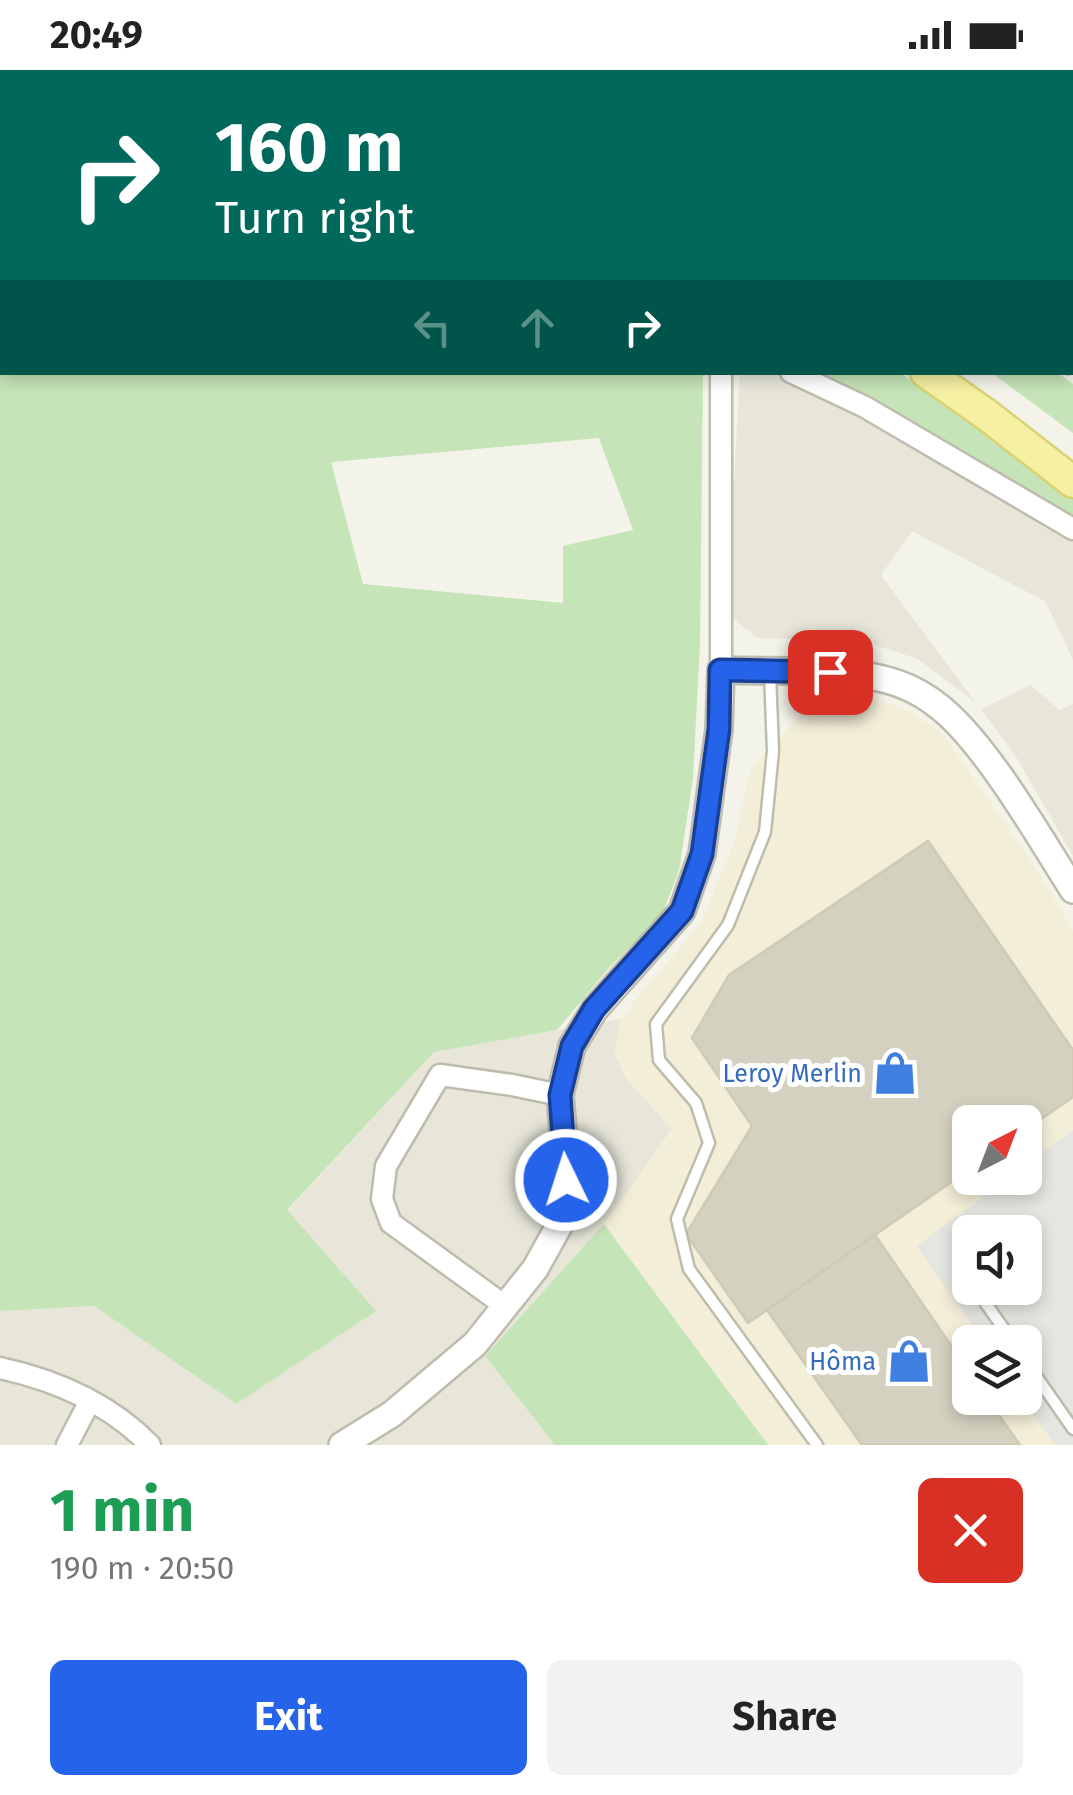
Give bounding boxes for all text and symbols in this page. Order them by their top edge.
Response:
text: 20:49 [50,12,143,58]
text: 160 m [215,106,404,190]
icon: right [50,110,180,240]
text: Turn right [215,191,414,245]
icon: left [405,300,460,355]
icon: ahead [510,300,565,355]
icon: right [615,300,670,355]
pin [788,630,873,715]
icon: arrive [803,645,858,700]
shop icon: Leroy Merlin [871,1049,919,1097]
place label: Leroy Merlin [722,1059,862,1089]
north arrow [952,1105,1042,1195]
map controls [952,1105,1042,1415]
position arrow [514,1128,618,1232]
button: sound [952,1215,1042,1305]
button: layers [952,1325,1042,1415]
shop icon: Hôma [885,1337,933,1385]
place label: Hôma [809,1347,876,1377]
text: 1 min [50,1475,194,1547]
button: close [918,1478,1023,1583]
text: 190 m · 20:50 [50,1549,234,1587]
button: Exit [50,1660,527,1775]
button: Share [547,1660,1023,1775]

